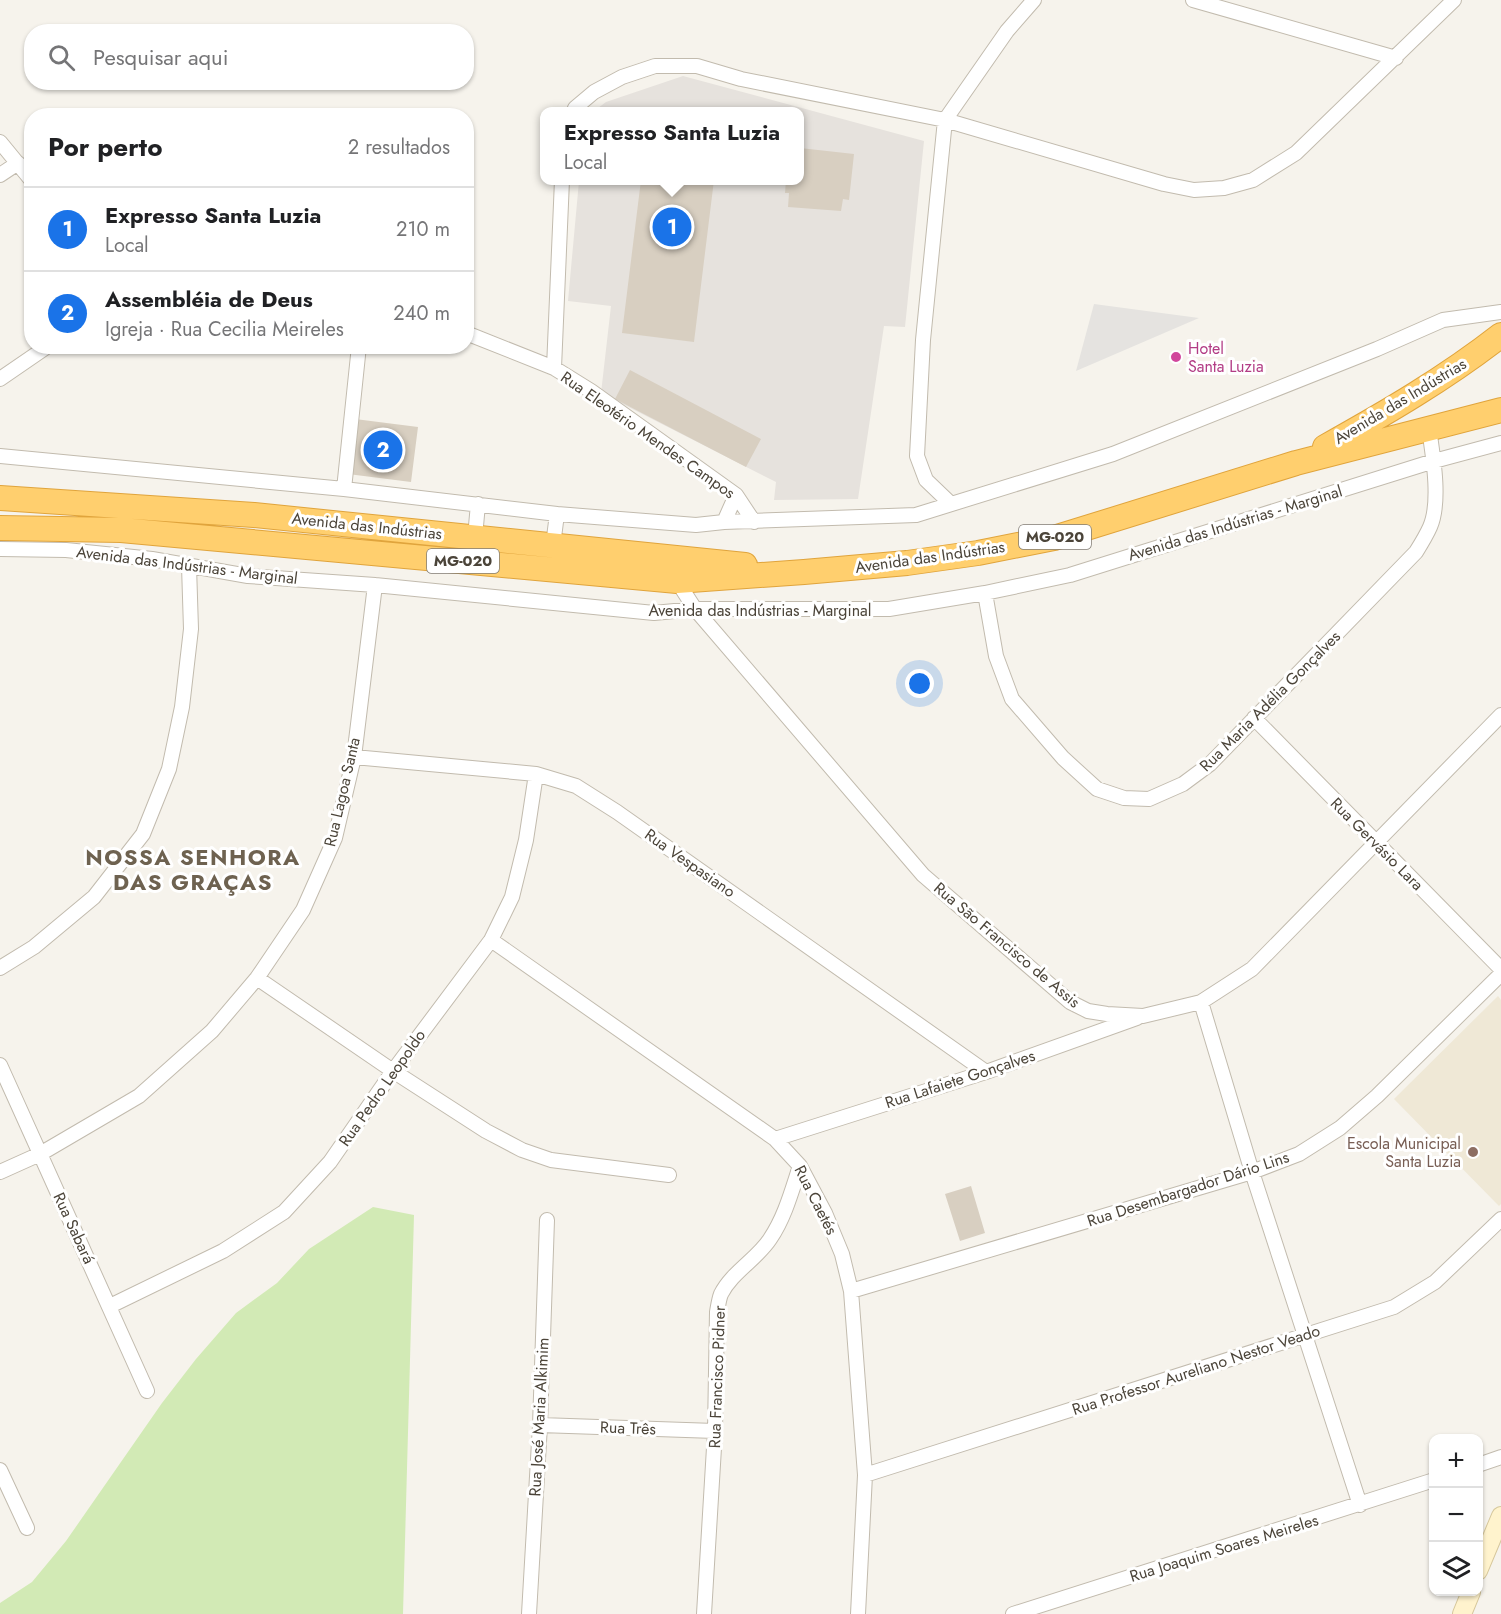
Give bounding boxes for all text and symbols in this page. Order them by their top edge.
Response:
search box [24,24,474,90]
icon: search [45,41,78,74]
text: Pesquisar aqui [93,41,228,73]
popup [540,107,804,185]
text: Expresso Santa Luzia [564,116,780,148]
text: Por perto [48,128,162,166]
text: 2 resultados [348,133,450,162]
text: Local [564,148,607,177]
text: Expresso Santa Luzia [105,199,321,231]
pin: 1 [652,204,692,250]
text: 1 [62,215,73,244]
text: 210 m [396,215,450,244]
text: Local [105,231,149,260]
text: Assembléia de Deus [105,283,313,315]
text: 2 [61,299,74,328]
text: 240 m [393,299,450,328]
text: Igreja · Rua Cecilia Meireles [105,315,344,344]
place label: Hotel Santa Luzia [1188,337,1264,378]
marker: Hotel Santa Luzia [1169,350,1183,364]
street label: Avenida das Indústrias [1329,352,1471,450]
street label: Rua Eleotério Mendes Campos [556,366,740,504]
pin: 2 [364,428,403,472]
street label: Avenida das Indústrias - Marginal [1125,479,1345,567]
street label: Avenida das Indústrias [291,507,443,545]
road number: MG-020 [1019,525,1091,549]
street label: Avenida das Indústrias [854,535,1006,579]
street label: Avenida das Indústrias - Marginal [75,540,299,590]
road number: MG-020 [427,549,499,573]
street label: Avenida das Indústrias - Marginal [649,599,871,622]
street label: Rua Maria Adélia Gonçalves [1194,625,1346,777]
your location [905,669,934,698]
street label: Rua Lagoa Santa [318,735,366,849]
street label: Rua Gervásio Lara [1325,792,1429,896]
street label: Rua Vespasiano [640,823,740,903]
district label: NOSSA SENHORA DAS GRAÇAS [85,841,301,898]
street label: Rua São Francisco de Assis [929,877,1085,1013]
street label: Rua Pedro Leopoldo [333,1025,431,1151]
street label: Rua Lafaiete Gonçalves [882,1044,1038,1114]
place label: Escola Municipal Santa Luzia [1347,1132,1461,1173]
street label: Rua Desembargador Dário Lins [1084,1145,1292,1233]
marker: Escola Municipal Santa Luzia [1466,1145,1480,1159]
street label: Rua Caetés [789,1161,843,1239]
street label: Rua Sabará [47,1189,101,1267]
street label: Rua Francisco Pidner [703,1305,731,1449]
street label: Rua Professor Aureliano Nestor Veado [1069,1319,1323,1421]
street label: Rua José Maria Alkimim [523,1337,555,1497]
street label: Rua Três [600,1416,656,1440]
map controls [1429,1434,1483,1596]
button: + [1429,1434,1483,1488]
button: − [1429,1488,1483,1542]
street label: Rua Joaquim Soares Meireles [1127,1508,1321,1588]
button: layers [1429,1542,1483,1596]

